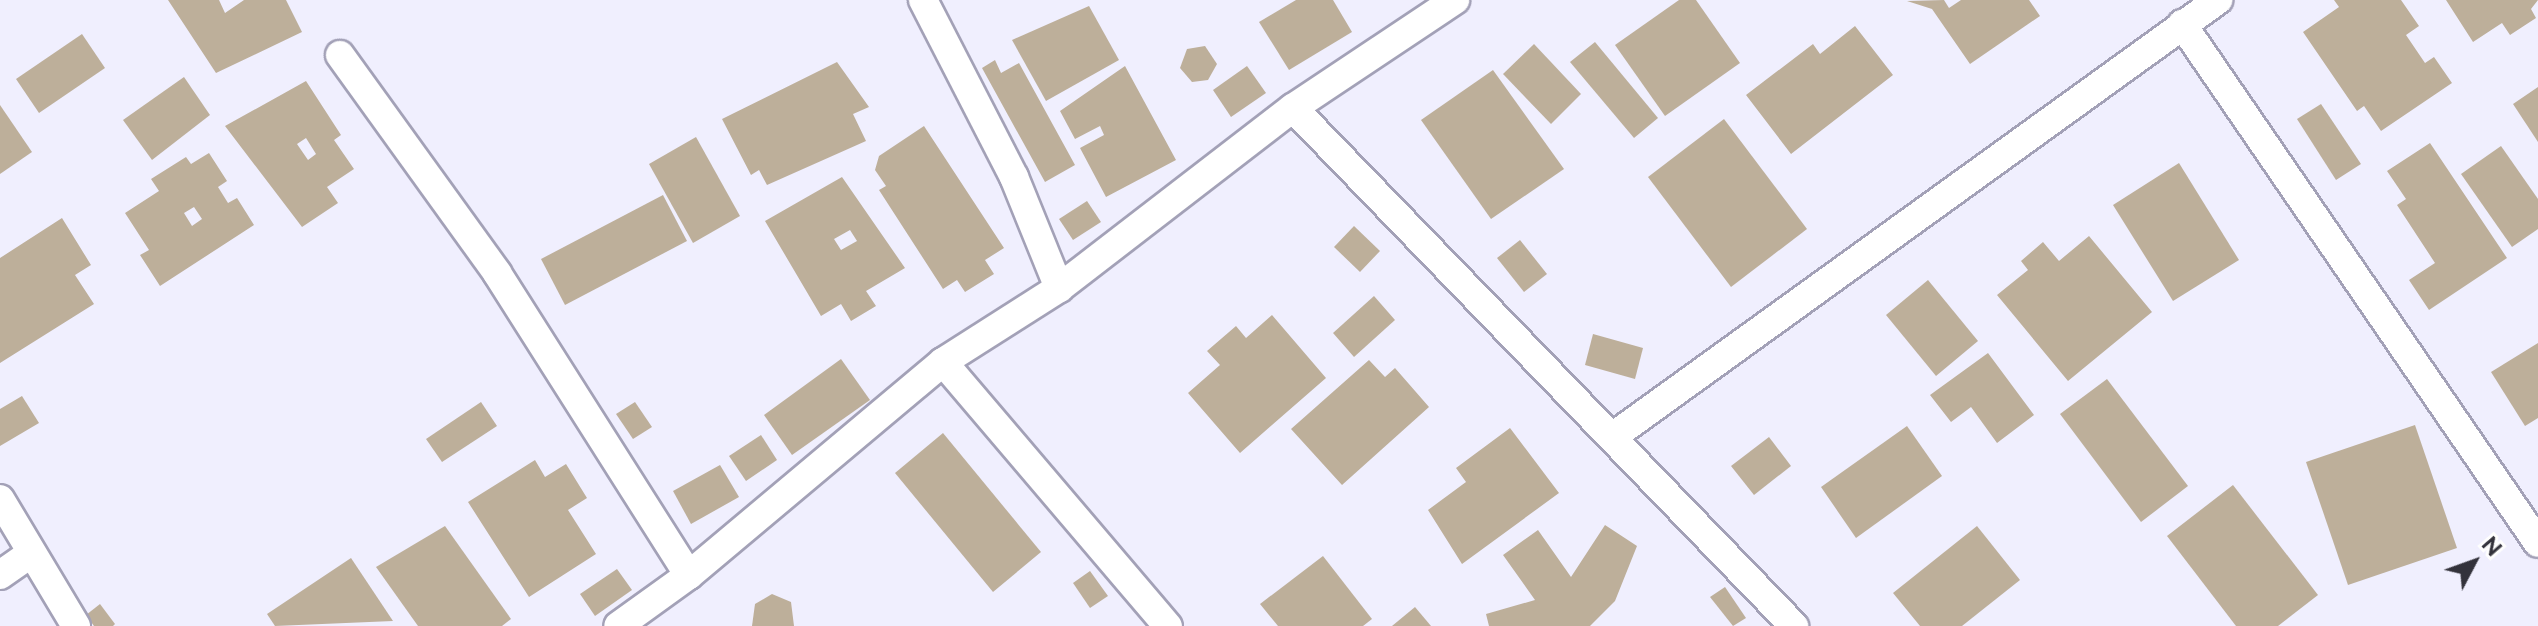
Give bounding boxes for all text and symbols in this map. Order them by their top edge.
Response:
north arrow [2434,522,2514,602]
text: N [2477,531,2507,561]

